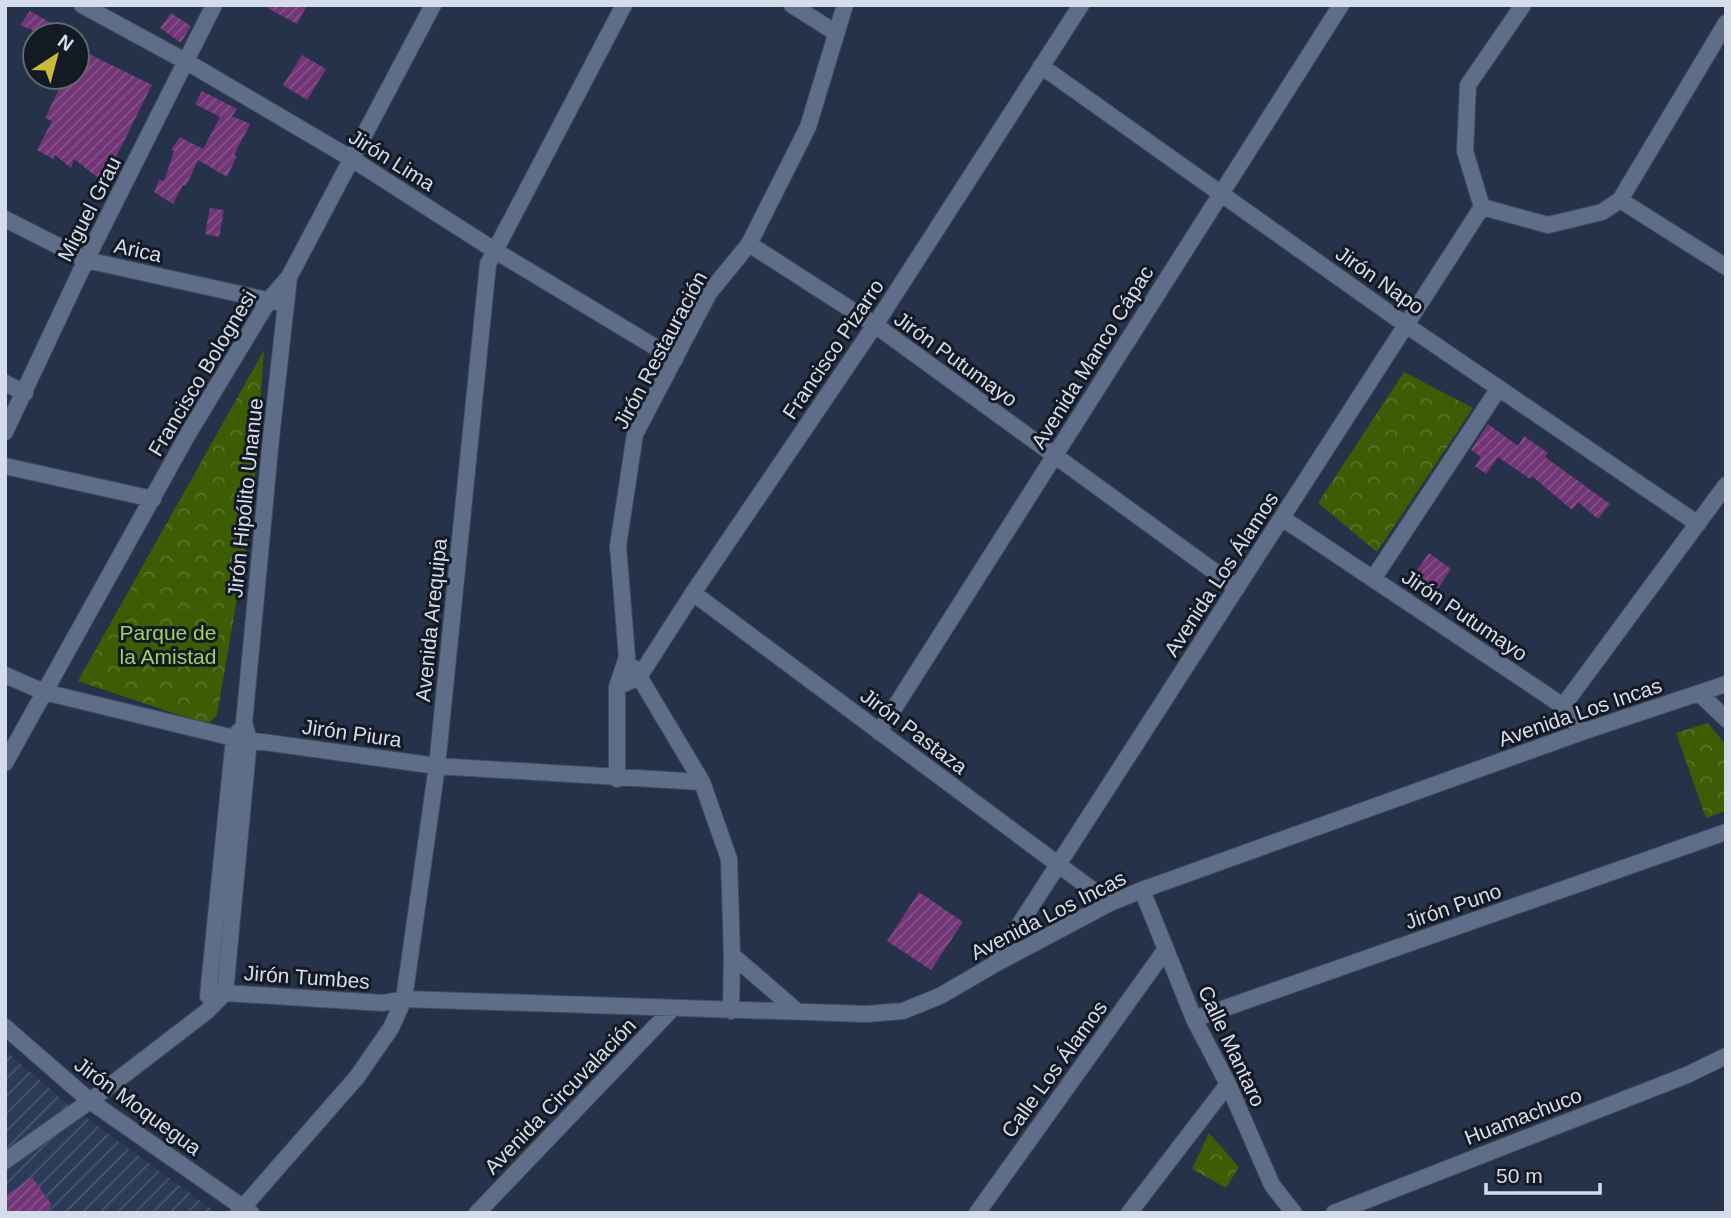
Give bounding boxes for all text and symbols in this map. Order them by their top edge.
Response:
north arrow [21,21,91,91]
text: N [54,30,77,55]
street label: Jirón Lima [345,125,439,196]
street label: Miguel Grau [53,153,125,265]
street label: Arica [112,234,164,266]
street label: Jirón Napo [1332,241,1428,319]
street label: Avenida Manco Cápac [1026,261,1158,453]
street label: Jirón Restauración [609,267,711,433]
street label: Francisco Pizarro [778,275,888,423]
street label: Francisco Bolognesi [143,286,261,460]
street label: Jirón Putumayo [890,307,1022,411]
street label: Jirón Hipólito Unanue [223,397,267,599]
street label: Avenida Los Álamos [1159,488,1283,660]
street label: Avenida Arequipa [411,537,451,703]
street label: Jirón Putumayo [1398,565,1532,665]
park label: Parque de la Amistad [120,621,216,668]
street label: Avenida Los Incas [1495,673,1665,751]
street label: Jirón Pastaza [856,684,972,779]
street label: Jirón Piura [301,715,404,751]
street label: Avenida Los Incas [966,866,1130,964]
street label: Jirón Puno [1402,879,1504,933]
street label: Jirón Tumbes [243,961,371,993]
street label: Calle Mantaro [1194,982,1270,1110]
street label: Calle Los Álamos [997,996,1111,1142]
street label: Avenida Circuvalación [480,1013,640,1179]
street label: Jirón Moquegua [70,1052,206,1160]
street label: Huamachuco [1461,1083,1585,1149]
scale bar [1486,1152,1600,1196]
text: 50 m [1496,1164,1543,1187]

